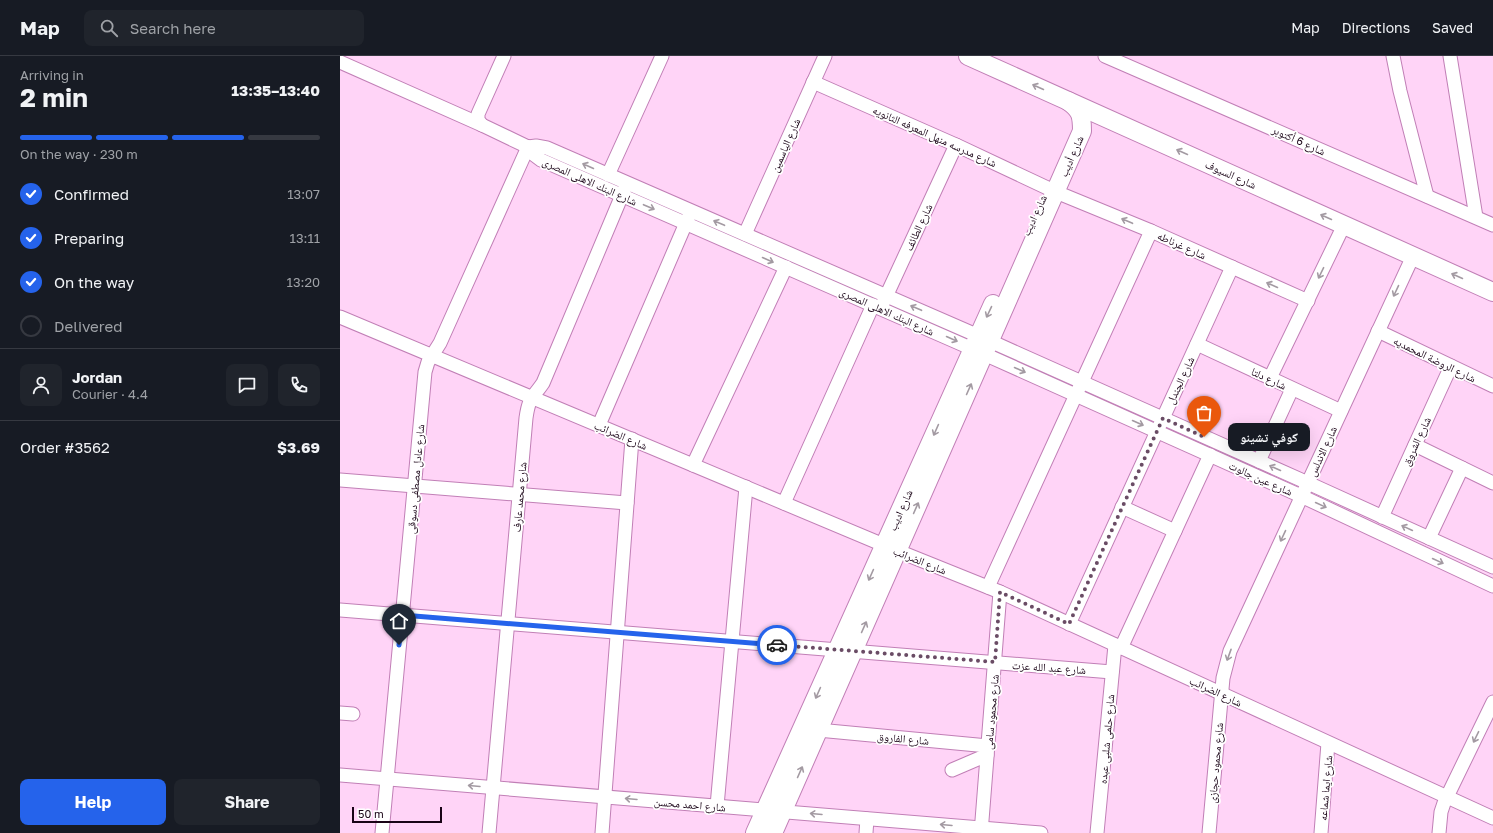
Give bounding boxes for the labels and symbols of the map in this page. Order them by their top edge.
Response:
one-way arrow [1032,83,1044,90]
street label: شارع مدرسه منهل المعرفه الثانويه [871,103,999,170]
street label: شارع الياسمين [767,116,804,174]
street label: شارع 6 أكتوبر [1269,122,1328,158]
street label: شارع أديب [1056,133,1087,179]
one-way arrow [1177,148,1189,155]
street label: شارع البنك الاهلى المصرى [540,154,639,209]
street label: شارع السيوف [1203,157,1258,192]
one-way arrow [582,162,594,169]
street label: شارع اديب [1019,192,1050,238]
street label: شارع الطائف [901,201,935,253]
one-way arrow [643,204,655,212]
one-way arrow [1321,213,1333,220]
one-way arrow [1122,217,1134,225]
one-way arrow [714,219,726,226]
street label: شارع غرناطه [1155,229,1208,262]
one-way arrow [762,256,774,264]
one-way arrow [1317,266,1324,278]
one-way arrow [1452,272,1464,279]
one-way arrow [1266,281,1278,288]
street label: شارع البنك الاهلى المصرى [837,284,936,339]
one-way arrow [1392,285,1399,297]
one-way arrow [910,304,922,312]
one-way arrow [985,306,992,318]
street label: شارع الروضة المحمديه [1391,333,1478,385]
one-way arrow [945,336,957,344]
street label: شارع الجندل [1163,354,1198,406]
street label: شارع دلتا [1249,364,1289,393]
one-way arrow [1014,367,1026,374]
one-way arrow [966,384,973,396]
pin [1187,396,1221,437]
street label: شارع الشروق [1399,414,1434,468]
street label: شارع الضرائب [592,418,649,453]
one-way arrow [1132,420,1144,427]
callout: كوفي تشينو [1228,423,1310,451]
street label: شارع عادل مصطفى دسوقى [404,424,427,534]
one-way arrow [932,424,939,436]
street label: شارع الاندلس [1305,424,1340,479]
street label: شارع عين جالوت [1227,458,1295,499]
street label: شارع محمد عارف [509,461,530,533]
one-way arrow [1270,464,1282,472]
street label: شارع اديب [885,487,916,533]
one-way arrow [1314,502,1326,509]
one-way arrow [913,503,921,515]
one-way arrow [1401,524,1413,531]
one-way arrow [1279,530,1286,542]
street label: شارع الضرائب [891,543,949,577]
one-way arrow [1432,558,1444,565]
one-way arrow [867,568,874,580]
pin [382,604,416,645]
one-way arrow [861,622,868,634]
courier [757,625,797,665]
one-way arrow [1224,648,1232,660]
street label: شارع عبد الله عزت [1011,658,1086,677]
street label: شارع الضرائب [1187,673,1244,710]
street label: شارع محمود سامى [981,674,1002,750]
one-way arrow [814,687,821,699]
street label: شارع حلمى شلبى عبده [1096,694,1117,785]
street label: شارع محمود حجازى [1205,722,1226,804]
street label: شارع الفاروق [876,729,930,748]
one-way arrow [1472,731,1479,743]
street label: شارع ايما شماعه [1316,755,1335,821]
one-way arrow [797,766,804,778]
one-way arrow [467,782,480,789]
street label: شارع احمد محسن [654,794,726,815]
one-way arrow [625,795,638,802]
scale bar [352,805,442,824]
one-way arrow [810,811,823,818]
one-way arrow [940,822,953,829]

